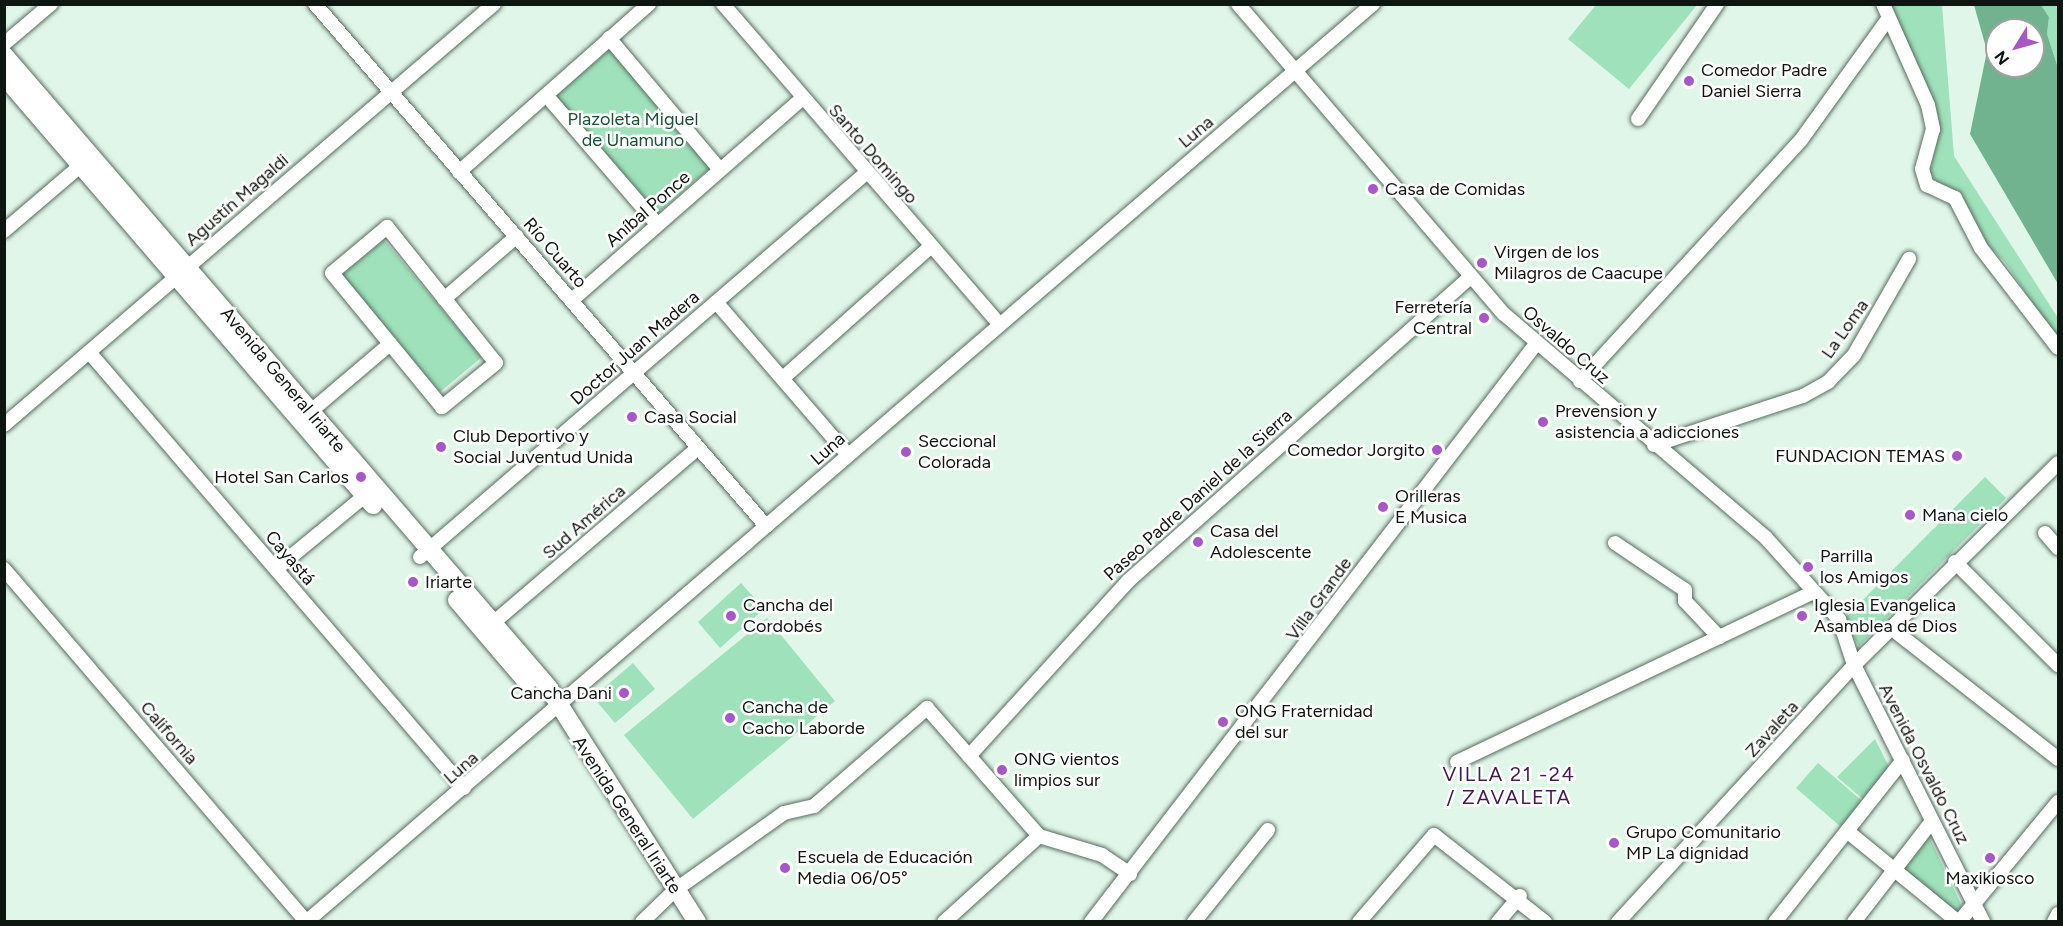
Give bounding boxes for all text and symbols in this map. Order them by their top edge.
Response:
north arrow [1985,18,2045,78]
text: N [1991,47,2013,69]
place label: Comedor Padre Daniel Sierra [1701,60,1827,103]
marker: Comedor Padre Daniel Sierra [1682,74,1696,88]
street label: Santo Domingo [824,100,922,208]
park label: Plazoleta Miguel de Unamuno [568,109,698,152]
street label: Luna [1174,111,1218,153]
street label: Agustín Magaldi [181,149,293,251]
street label: Aníbal Ponce [601,166,695,252]
place label: Casa de Comidas [1385,178,1525,200]
marker: Casa de Comidas [1366,182,1380,196]
street label: Río Cuarto [519,214,591,292]
place label: Virgen de los Milagros de Caacupe [1494,242,1663,284]
marker: Virgen de los Milagros de Caacupe [1475,256,1489,270]
street label: Doctor Juan Madera [566,286,704,410]
street label: La Loma [1817,295,1873,363]
place label: Ferretería Central [1394,297,1472,340]
street label: Osvaldo Cruz [1518,301,1614,389]
street label: Avenida General Iriarte [216,303,350,457]
marker: Ferretería Central [1477,311,1491,325]
place label: Prevension y asistencia a adicciones [1555,401,1739,444]
street label: Paseo Padre Daniel de la Sierra [1099,405,1297,585]
place label: Casa Social [644,406,737,428]
marker: Casa Social [625,410,639,424]
marker: Prevension y asistencia a adicciones [1536,415,1550,429]
place label: Club Deportivo y Social Juventud Unida [453,426,633,468]
street label: Luna [806,428,850,470]
place label: Seccional Colorada [918,431,996,474]
place label: Comedor Jorgito [1287,439,1425,461]
marker: Club Deportivo y Social Juventud Unida [434,440,448,454]
marker: Comedor Jorgito [1430,443,1444,457]
marker: Seccional Colorada [899,445,913,459]
place label: FUNDACION TEMAS [1775,445,1945,467]
marker: FUNDACION TEMAS [1950,449,1964,463]
place label: Hotel San Carlos [214,466,349,488]
marker: Hotel San Carlos [354,470,368,484]
street label: Sud América [538,480,630,564]
place label: Orilleras E Musica [1395,486,1467,528]
marker: Orilleras E Musica [1376,500,1390,514]
place label: Mana cielo [1922,504,2008,526]
marker: Mana cielo [1903,508,1917,522]
place label: Casa del Adolescente [1210,521,1311,564]
street label: Cayastá [261,526,319,590]
marker: Casa del Adolescente [1191,535,1205,549]
place label: Parrilla los Amigos [1820,546,1908,588]
street label: Villa Grande [1282,553,1356,645]
marker: Parrilla los Amigos [1801,560,1815,574]
place label: Iriarte [425,571,472,593]
marker: Iriarte [406,575,420,589]
place label: Cancha del Cordobés [743,595,833,638]
place label: Iglesia Evangelica Asamblea de Dios [1814,595,1957,638]
marker: Cancha del Cordobés [724,609,738,623]
marker: Iglesia Evangelica Asamblea de Dios [1795,609,1809,623]
street label: Avenida Osvaldo Cruz [1874,680,1974,848]
place label: Cancha Dani [511,682,612,704]
marker: Cancha Dani [617,686,631,700]
street label: Zavaleta [1741,696,1803,762]
street label: California [136,697,202,769]
place label: Cancha de Cacho Laborde [742,697,865,740]
place label: ONG Fraternidad del sur [1235,701,1373,744]
marker: Cancha de Cacho Laborde [723,711,737,725]
marker: ONG Fraternidad del sur [1216,715,1230,729]
street label: Avenida General Iriarte [568,732,686,898]
street label: Luna [439,747,483,789]
place label: ONG vientos limpios sur [1014,749,1119,792]
district label: VILLA 21 -24 / ZAVALETA [1443,762,1575,809]
marker: ONG vientos limpios sur [995,763,1009,777]
place label: Grupo Comunitario MP La dignidad [1626,822,1781,864]
marker: Grupo Comunitario MP La dignidad [1607,836,1621,850]
place label: Escuela de Educación Media 06/05° [797,847,973,890]
marker: Maxikiosco [1983,851,1997,865]
marker: Escuela de Educación Media 06/05° [778,861,792,875]
place label: Maxikiosco [1945,867,2035,889]

